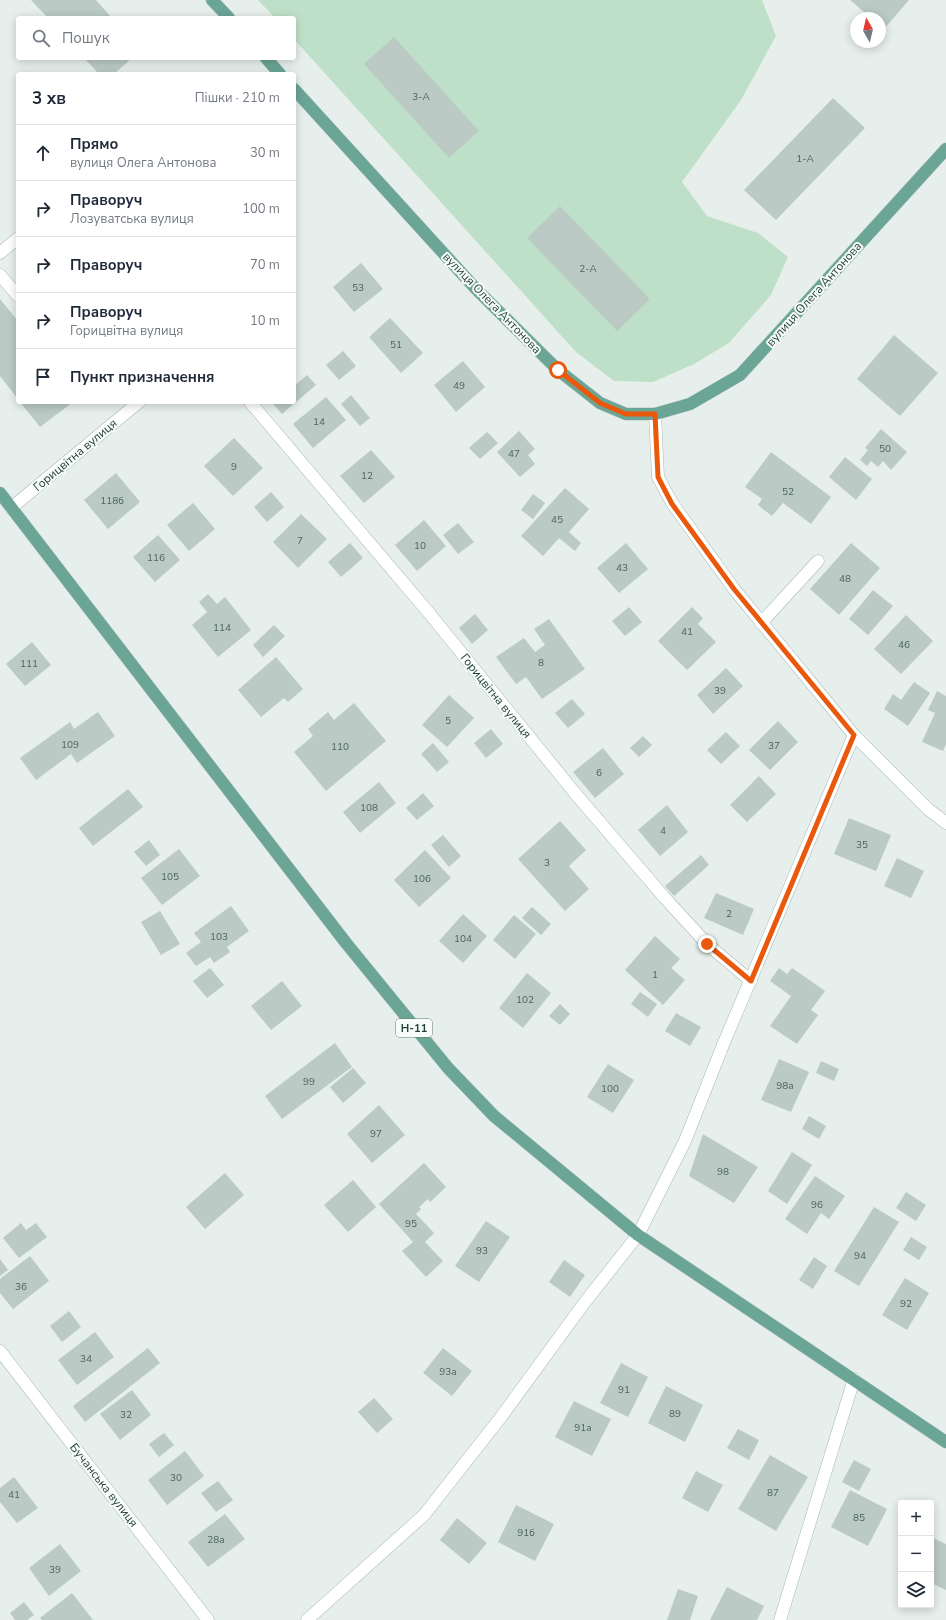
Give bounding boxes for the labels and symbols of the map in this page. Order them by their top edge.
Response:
north arrow [850,12,886,48]
house number: 3-А [412,90,430,104]
house number: 1-А [796,152,814,166]
street label: вулиця Олега Антонова [763,238,865,350]
street label: вулиця Олега Антонова [439,249,545,357]
house number: 2-А [579,262,597,276]
house number: 53 [352,281,364,295]
house number: 51 [390,338,402,352]
route start [549,361,567,379]
house number: 49 [453,379,465,393]
street label: Горицвітна вулиця [30,415,120,495]
house number: 14 [313,415,325,429]
house number: 50 [879,442,891,456]
house number: 47 [508,447,520,461]
house number: 9 [231,460,237,474]
house number: 12 [361,469,373,483]
house number: 52 [782,485,794,499]
house number: 118б [100,494,124,508]
house number: 45 [551,513,563,527]
house number: 7 [297,534,303,548]
house number: 10 [414,539,426,553]
house number: 116 [147,551,165,565]
house number: 43 [616,561,628,575]
house number: 48 [839,572,851,586]
house number: 114 [213,621,231,635]
house number: 41 [681,625,693,639]
house number: 46 [898,638,910,652]
street label: Горицвітна вулиця [457,650,535,742]
house number: 8 [538,656,544,670]
house number: 111 [20,657,38,671]
house number: 39 [714,684,726,698]
house number: 5 [445,714,451,728]
house number: 109 [61,738,79,752]
house number: 37 [768,739,780,753]
house number: 110 [331,740,349,754]
house number: 6 [596,766,602,780]
house number: 108 [360,801,378,815]
house number: 4 [660,824,666,838]
house number: 35 [856,838,868,852]
house number: 3 [544,856,550,870]
house number: 105 [161,870,179,884]
house number: 106 [413,872,431,886]
house number: 2 [726,907,732,921]
house number: 103 [210,930,228,944]
house number: 104 [454,932,472,946]
route end [698,935,716,953]
house number: 1 [652,968,658,982]
house number: 102 [516,993,534,1007]
road number: Н-11 [396,1019,432,1037]
house number: 99 [303,1075,315,1089]
house number: 98а [776,1079,794,1093]
house number: 100 [601,1082,619,1096]
house number: 97 [370,1127,382,1141]
house number: 98 [717,1165,729,1179]
house number: 96 [811,1198,823,1212]
house number: 95 [405,1217,417,1231]
house number: 93 [476,1244,488,1258]
house number: 94 [854,1249,866,1263]
house number: 36 [15,1280,27,1294]
house number: 92 [900,1297,912,1311]
house number: 34 [80,1352,92,1366]
house number: 93а [439,1365,457,1379]
house number: 91 [618,1383,630,1397]
house number: 89 [669,1407,681,1421]
house number: 32 [120,1408,132,1422]
house number: 91а [574,1421,592,1435]
street label: Бучанська вулиця [66,1440,142,1530]
house number: 30 [170,1471,182,1485]
house number: 87 [767,1486,779,1500]
house number: 41 [8,1488,20,1502]
house number: 85 [853,1511,865,1525]
house number: 91б [517,1526,535,1540]
house number: 28а [207,1533,225,1547]
house number: 39 [49,1563,61,1577]

